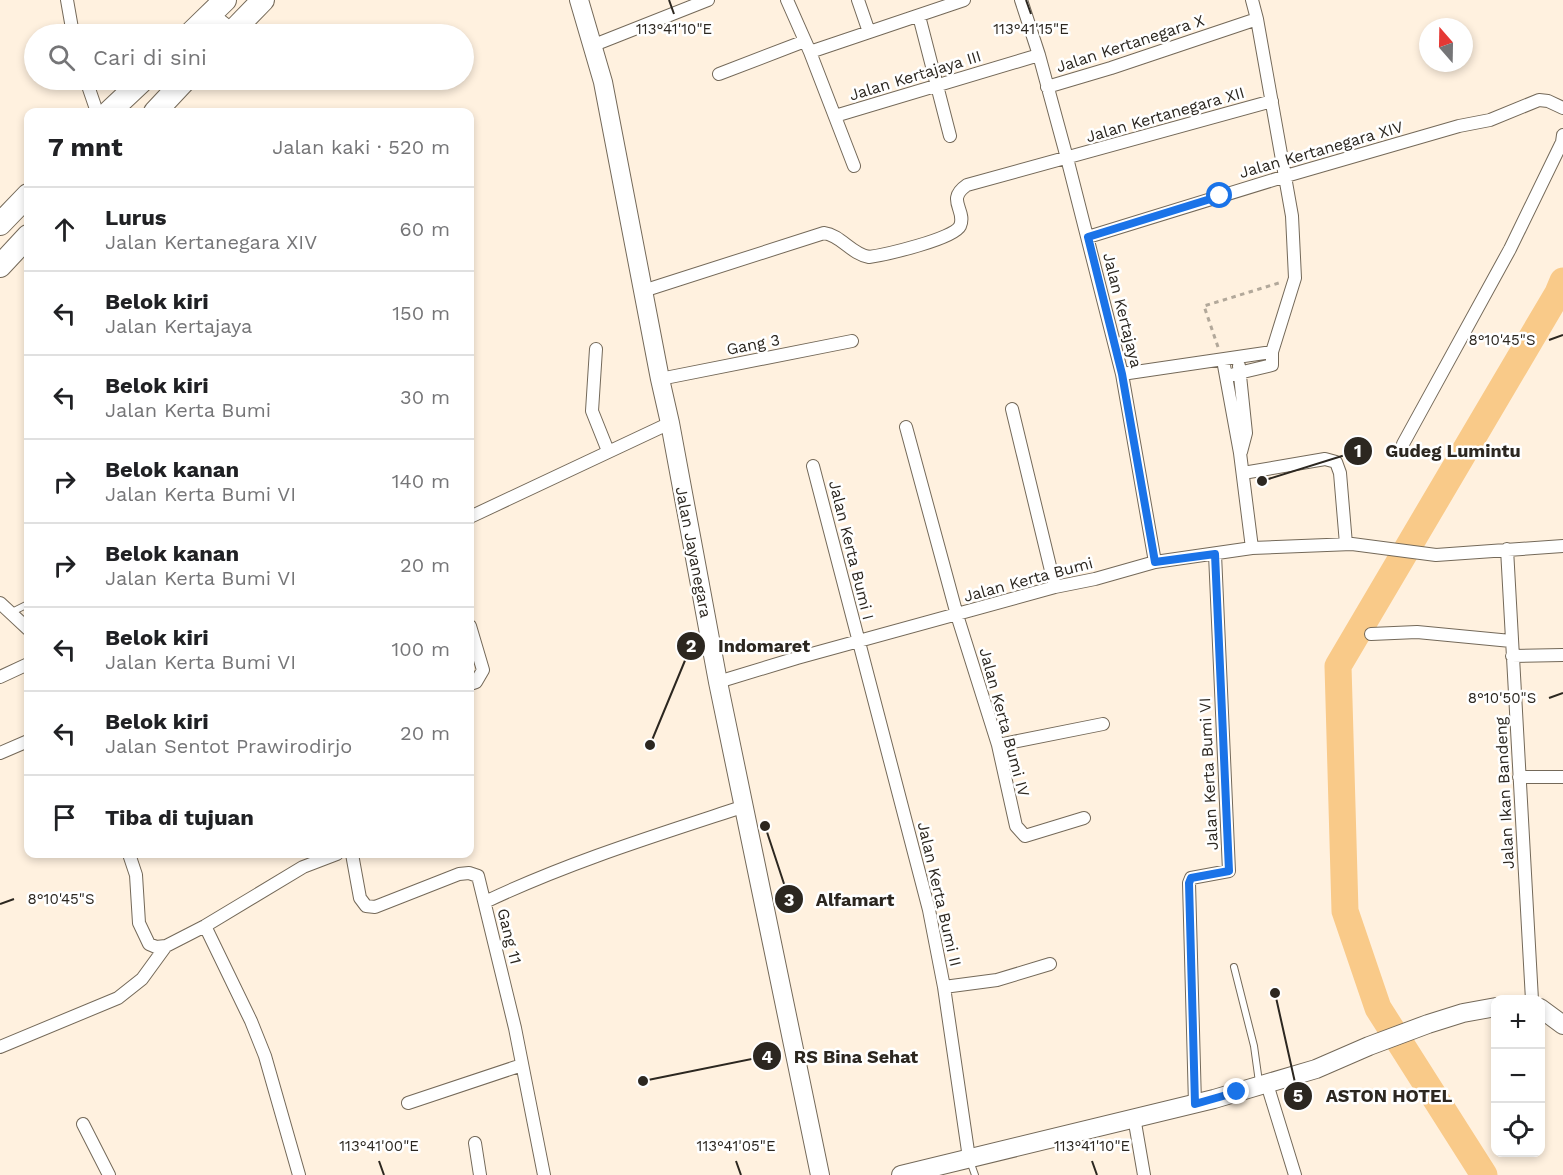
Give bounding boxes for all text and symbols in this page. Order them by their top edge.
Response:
street label: Jalan Kertanegara X [1054,10,1207,76]
north arrow [1419,18,1473,72]
text: 113°41'10"E [636,20,712,38]
text: 113°41'15"E [993,20,1069,38]
search box [24,24,474,90]
icon: search [45,41,78,74]
text: Cari di sini [93,45,207,70]
street label: Jalan Kertajaya III [847,46,984,105]
street label: Jalan Kertanegara XII [1084,83,1247,146]
street label: Jalan Kertanegara XIV [1237,117,1405,182]
text: 7 mnt [48,132,123,162]
text: Jalan kaki · 520 m [272,135,450,159]
route start [1206,182,1232,208]
text: Lurus [105,205,167,230]
icon: ahead [48,213,81,246]
text: 60 m [400,217,450,241]
text: Jalan Kertanegara XIV [105,230,317,254]
street label: Jalan Kertajaya [1099,251,1146,370]
text: Belok kiri [105,289,209,314]
icon: left [48,297,81,330]
text: 150 m [392,301,450,325]
text: Jalan Kertajaya [105,314,252,338]
street label: Gang 3 [725,330,781,359]
text: 8°10'45"S [1468,331,1536,349]
text: Belok kiri [105,373,209,398]
icon: left [48,381,81,414]
text: 30 m [400,385,450,409]
text: Jalan Kerta Bumi [105,398,271,422]
callout: Gudeg Lumintu [1343,433,1533,469]
text: 1 [1354,440,1362,461]
text: Gudeg Lumintu [1385,440,1521,461]
text: Belok kanan [105,457,239,482]
icon: right [48,465,81,498]
text: 140 m [392,469,450,493]
street label: Jalan Kerta Bumi I [825,478,878,622]
text: Jalan Kerta Bumi VI [105,482,296,506]
street label: Jalan Jayanegara [671,485,716,619]
text: Belok kanan [105,541,239,566]
icon: right [48,549,81,582]
text: 20 m [400,553,450,577]
street label: Jalan Kerta Bumi [961,553,1095,606]
text: Jalan Kerta Bumi VI [105,566,296,590]
text: Belok kiri [105,625,209,650]
callout: Indomaret [676,628,822,664]
icon: left [48,633,81,666]
text: 2 [686,635,696,656]
text: Indomaret [718,635,810,656]
text: 100 m [391,637,450,661]
street label: Jalan Kerta Bumi IV [975,646,1034,799]
text: Jalan Kerta Bumi VI [105,650,296,674]
text: 8°10'50"S [1468,689,1536,707]
street label: Jalan Kerta Bumi VI [1195,697,1222,851]
text: Belok kiri [105,709,209,734]
street label: Jalan Ikan Bandeng [1491,716,1518,869]
icon: left [48,717,81,750]
text: 20 m [400,721,450,745]
text: Jalan Sentot Prawirodirjo [105,734,352,758]
icon: arrive [48,801,81,834]
text: Tiba di tujuan [105,805,254,830]
street label: Jalan Kerta Bumi II [914,820,965,968]
callout: Alfamart [774,881,907,917]
text: 3 [784,889,794,910]
text: Alfamart [816,889,894,910]
text: 8°10'45"S [27,890,95,908]
street label: Gang 11 [493,906,526,966]
map controls [1491,995,1545,1157]
button: + [1491,995,1545,1049]
callout: RS Bina Sehat [752,1038,930,1074]
text: 4 [761,1046,773,1067]
text: RS Bina Sehat [794,1046,918,1067]
button: − [1491,1049,1545,1103]
route end [1223,1078,1249,1104]
callout: ASTON HOTEL [1283,1078,1464,1114]
text: 5 [1293,1085,1303,1106]
text: ASTON HOTEL [1326,1085,1452,1106]
button: locate [1491,1103,1545,1157]
text: 113°41'00"E [339,1137,419,1155]
text: 113°41'05"E [697,1137,775,1155]
text: 113°41'10"E [1054,1137,1130,1155]

